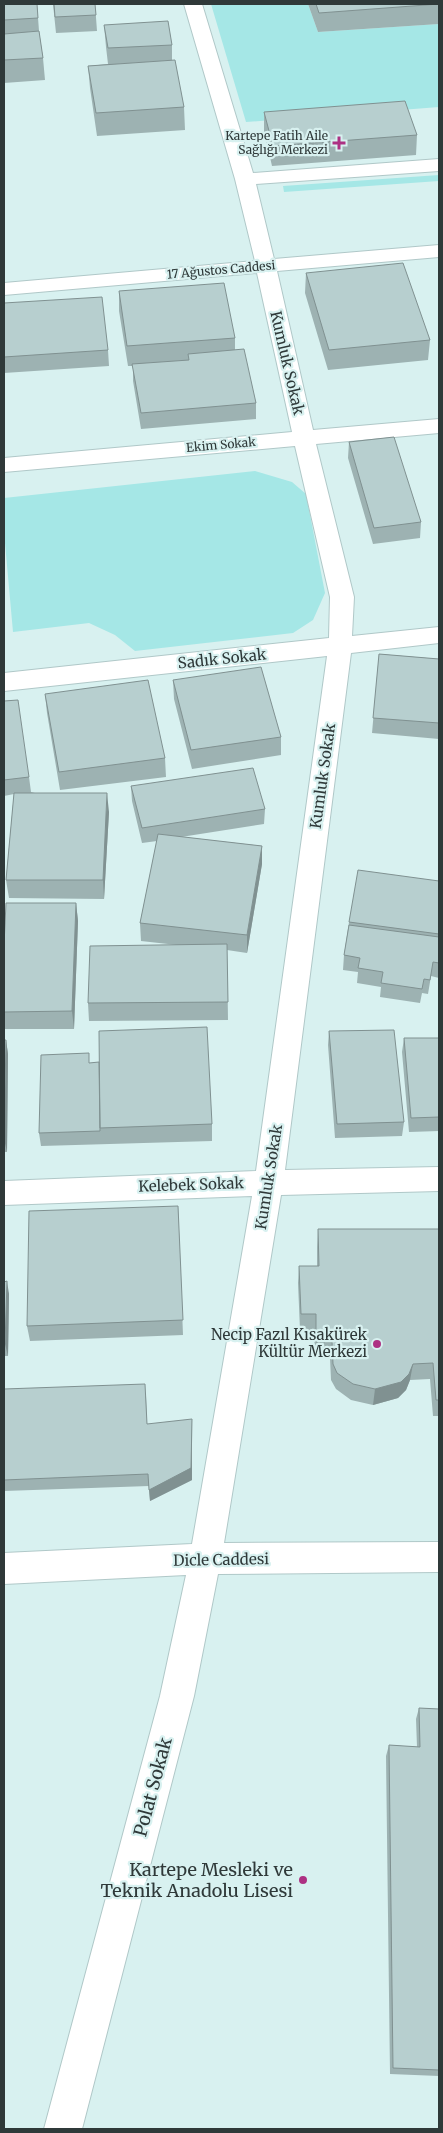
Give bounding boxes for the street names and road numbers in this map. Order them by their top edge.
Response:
street label: 17 Ağustos Caddesi [166,257,276,282]
street label: Kumluk Sokak [266,309,309,417]
street label: Ekim Sokak [186,434,257,455]
street label: Sadık Sokak [177,644,268,673]
street label: Kumluk Sokak [306,722,339,830]
street label: Kumluk Sokak [251,1123,286,1231]
street label: Kelebek Sokak [138,1173,245,1196]
street label: Dicle Caddesi [173,1549,269,1570]
street label: Polat Sokak [128,1734,177,1839]

